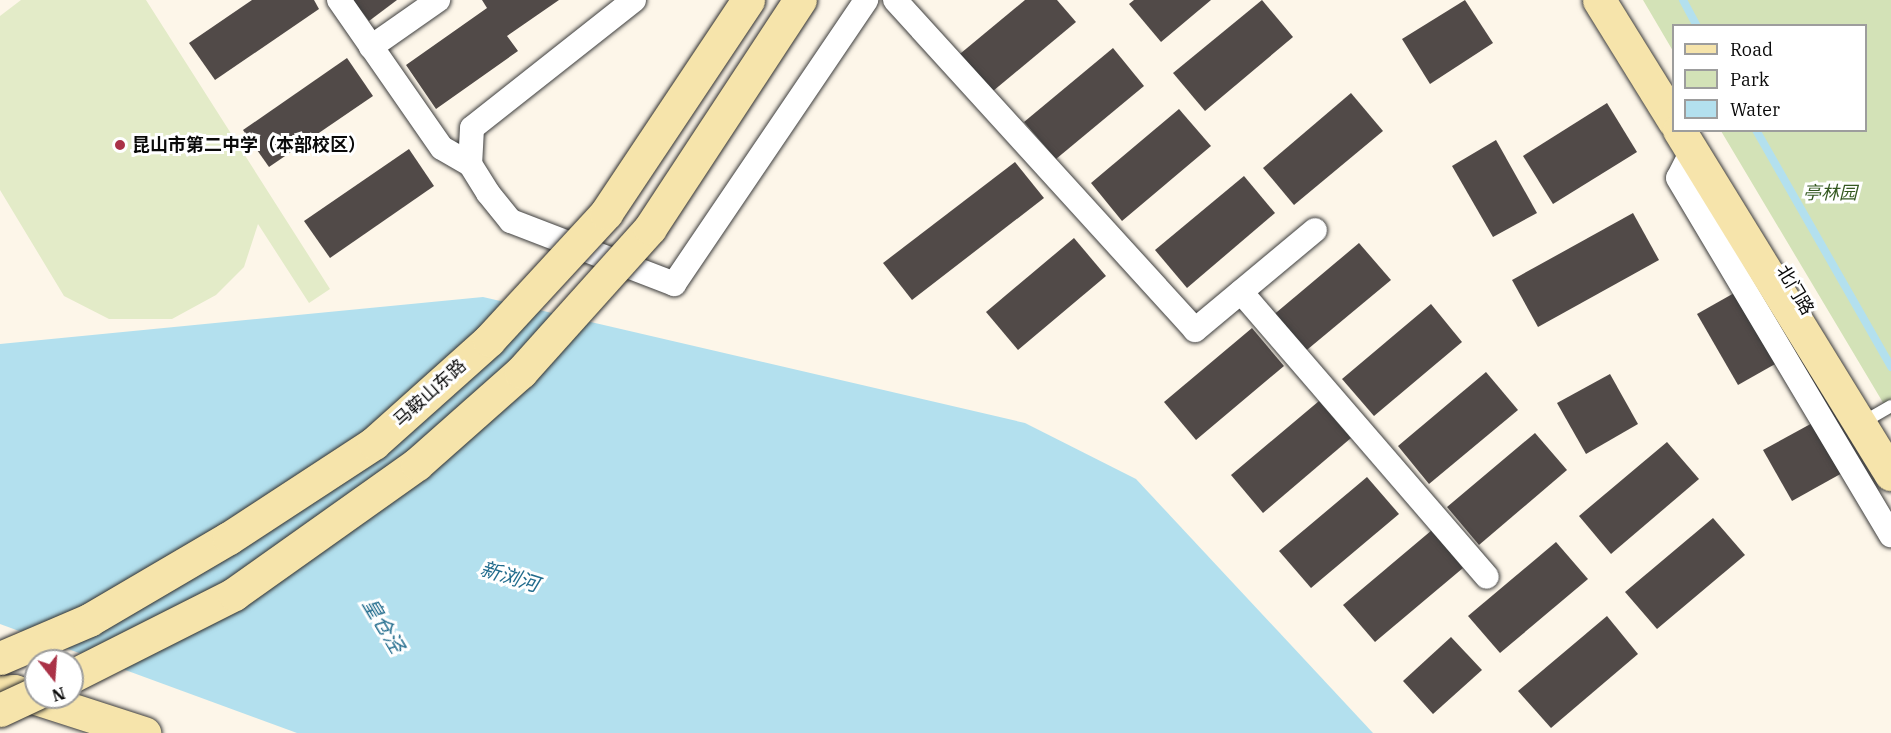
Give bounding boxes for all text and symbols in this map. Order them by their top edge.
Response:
legend [1672,24,1867,132]
text: Road [1730,38,1773,61]
text: Park [1730,68,1769,91]
text: Water [1730,98,1780,121]
place label: 昆山市第二中学（本部校区） [132,134,366,156]
marker: 昆山市第二中学（本部校区） [113,138,127,152]
park label: 亭林园 [1803,182,1857,204]
street label: 北门路 [1772,261,1818,319]
street label: 马鞍山东路 [389,355,471,431]
water label: 新浏河 [478,556,542,596]
water label: 皇仓泾 [358,593,410,657]
north arrow [24,649,84,709]
text: N [50,683,68,706]

